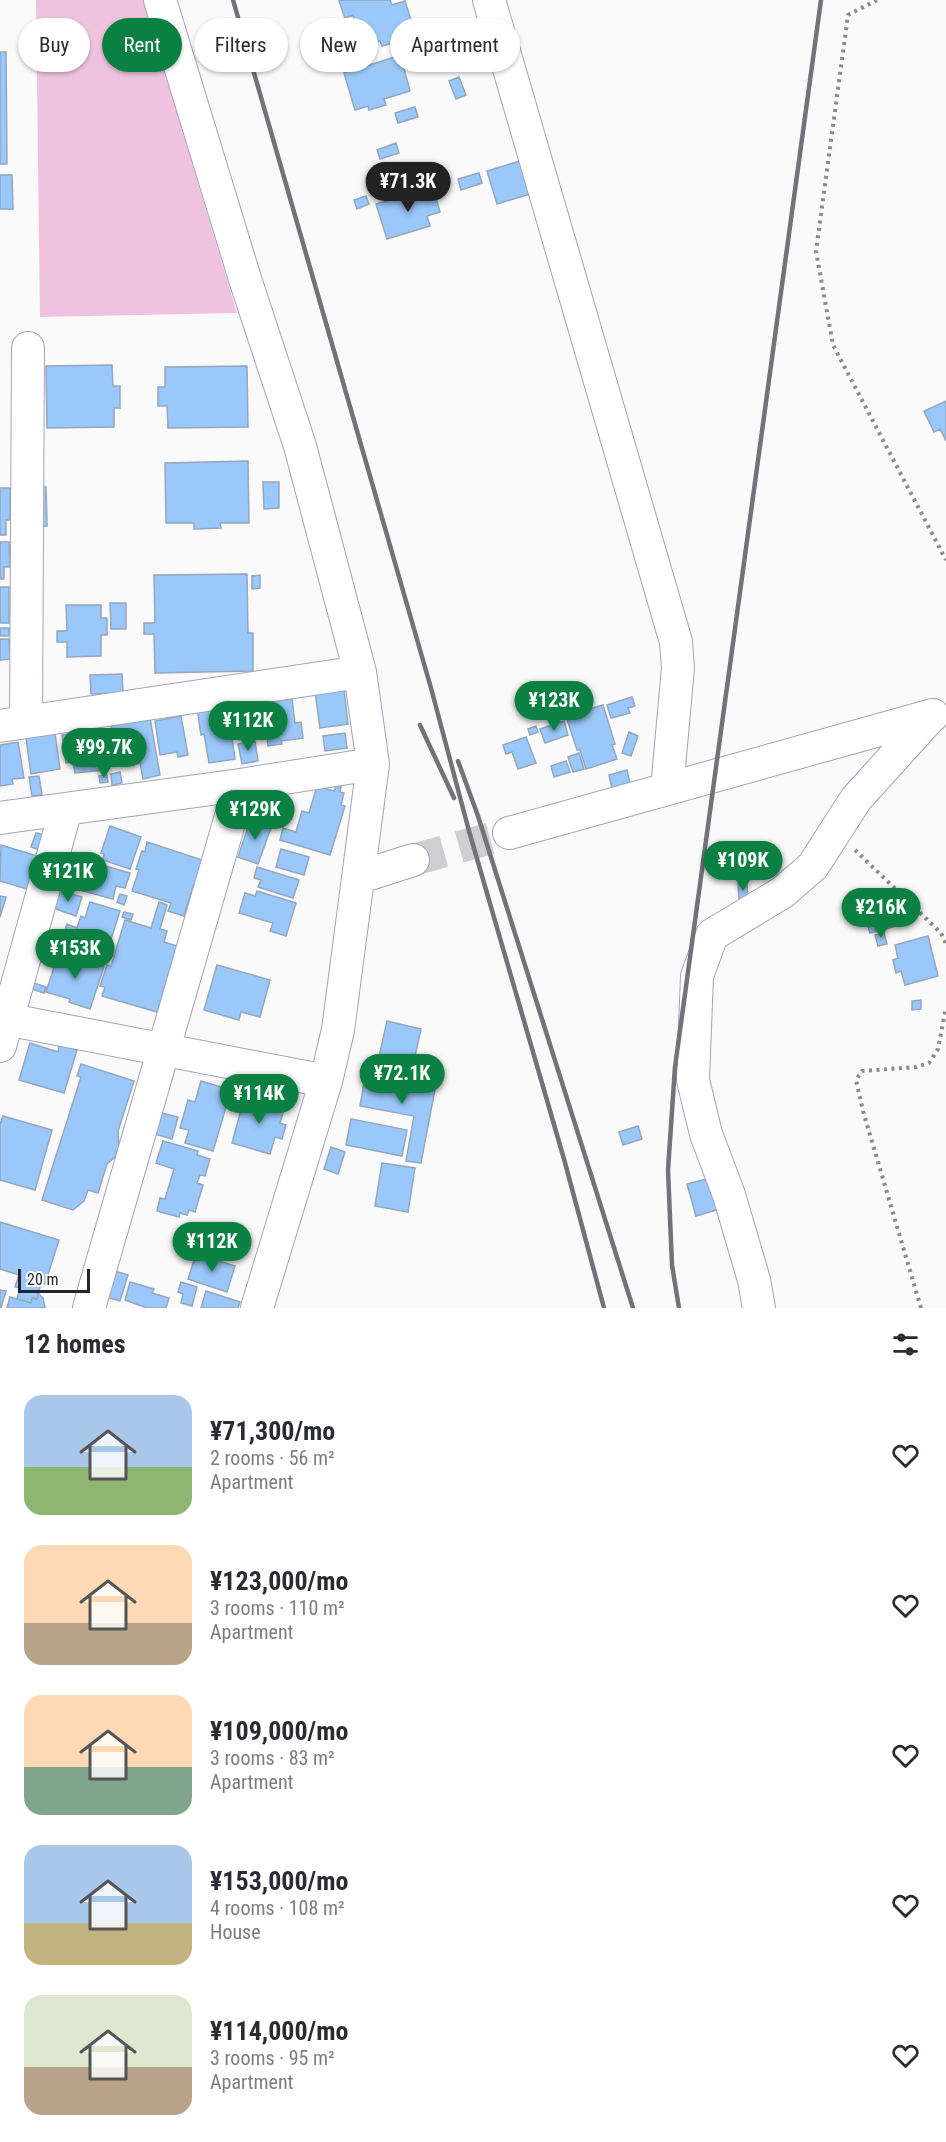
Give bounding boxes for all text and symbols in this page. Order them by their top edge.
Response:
chip: Buy [18,18,90,72]
chip: Rent [102,18,182,72]
chip: Filters [194,18,288,72]
chip: New [300,18,378,72]
chip: Apartment [390,18,520,72]
pin: ¥71.3K [359,162,457,213]
text: ¥71.3K [380,169,436,193]
pin: ¥123K [512,681,596,732]
text: ¥123K [529,688,579,712]
pin: ¥112K [206,701,290,752]
text: ¥112K [223,708,273,732]
pin: ¥99.7K [55,728,153,779]
text: ¥99.7K [76,735,132,759]
pin: ¥129K [213,790,297,841]
text: ¥129K [230,797,280,821]
pin: ¥109K [701,841,785,892]
text: ¥109K [718,848,768,872]
pin: ¥121K [26,852,110,903]
text: ¥121K [43,859,93,883]
pin: ¥216K [839,888,923,939]
text: ¥216K [856,895,906,919]
pin: ¥153K [33,929,117,980]
text: ¥153K [50,936,100,960]
pin: ¥72.1K [353,1054,451,1105]
text: ¥72.1K [374,1061,430,1085]
pin: ¥114K [217,1074,301,1125]
text: ¥114K [234,1081,284,1105]
pin: ¥112K [170,1222,254,1273]
text: ¥112K [187,1229,237,1253]
scale bar [18,1266,90,1294]
text: 20 m [27,1270,59,1289]
icon: filters [889,1328,922,1361]
text: 12 homes [24,1329,126,1359]
text: ¥71,300/mo [210,1416,335,1446]
icon: home [72,1419,144,1491]
icon: heart [889,1439,922,1472]
text: 2 rooms · 56 m² [210,1446,335,1470]
text: Apartment [210,1470,294,1494]
text: ¥123,000/mo [210,1566,348,1596]
icon: home [72,1569,144,1641]
icon: heart [889,1589,922,1622]
text: 3 rooms · 110 m² [210,1596,345,1620]
text: Apartment [210,1620,294,1644]
text: ¥109,000/mo [210,1716,348,1746]
icon: home [72,1719,144,1791]
icon: heart [889,1739,922,1772]
text: 3 rooms · 83 m² [210,1746,335,1770]
text: Apartment [210,1770,294,1794]
text: ¥153,000/mo [210,1866,348,1896]
icon: home [72,1869,144,1941]
icon: heart [889,1889,922,1922]
text: 4 rooms · 108 m² [210,1896,345,1920]
text: House [210,1920,261,1944]
text: ¥114,000/mo [210,2016,348,2046]
icon: home [72,2019,144,2091]
icon: heart [889,2039,922,2072]
text: 3 rooms · 95 m² [210,2046,335,2070]
text: Apartment [210,2070,294,2094]

